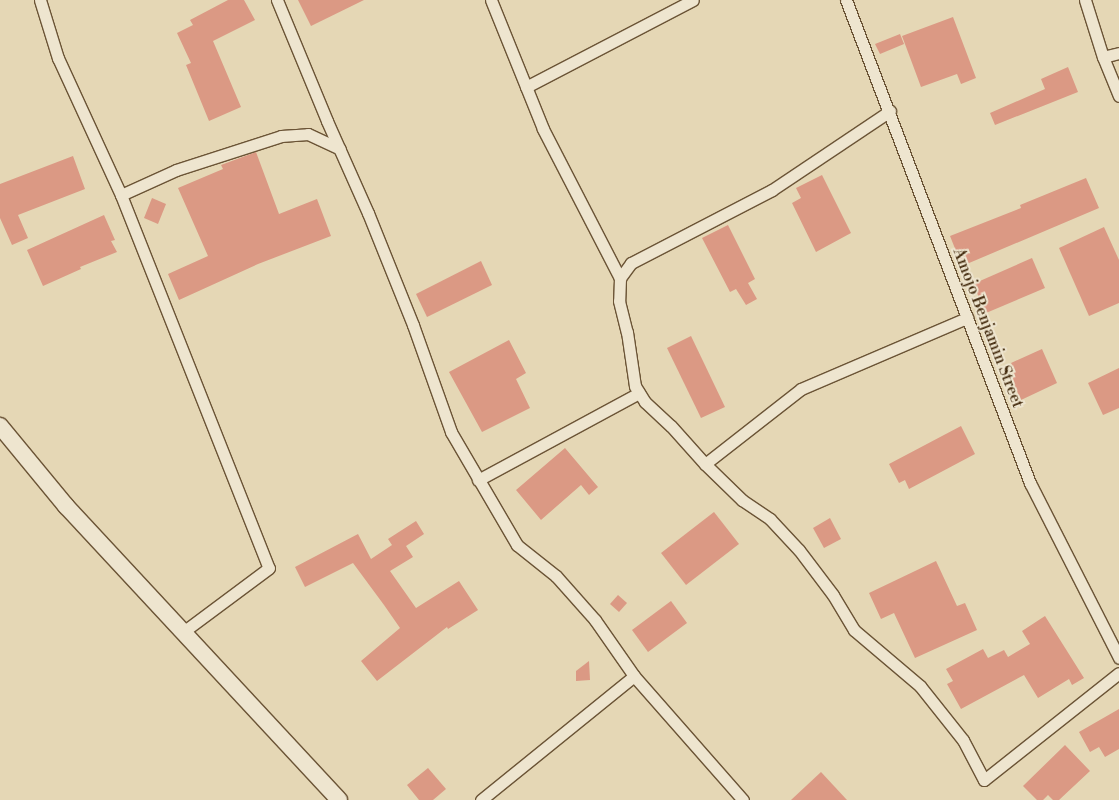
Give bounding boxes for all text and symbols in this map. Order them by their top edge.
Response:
street label: Amojo Benjamin Street [949,245,1027,411]

